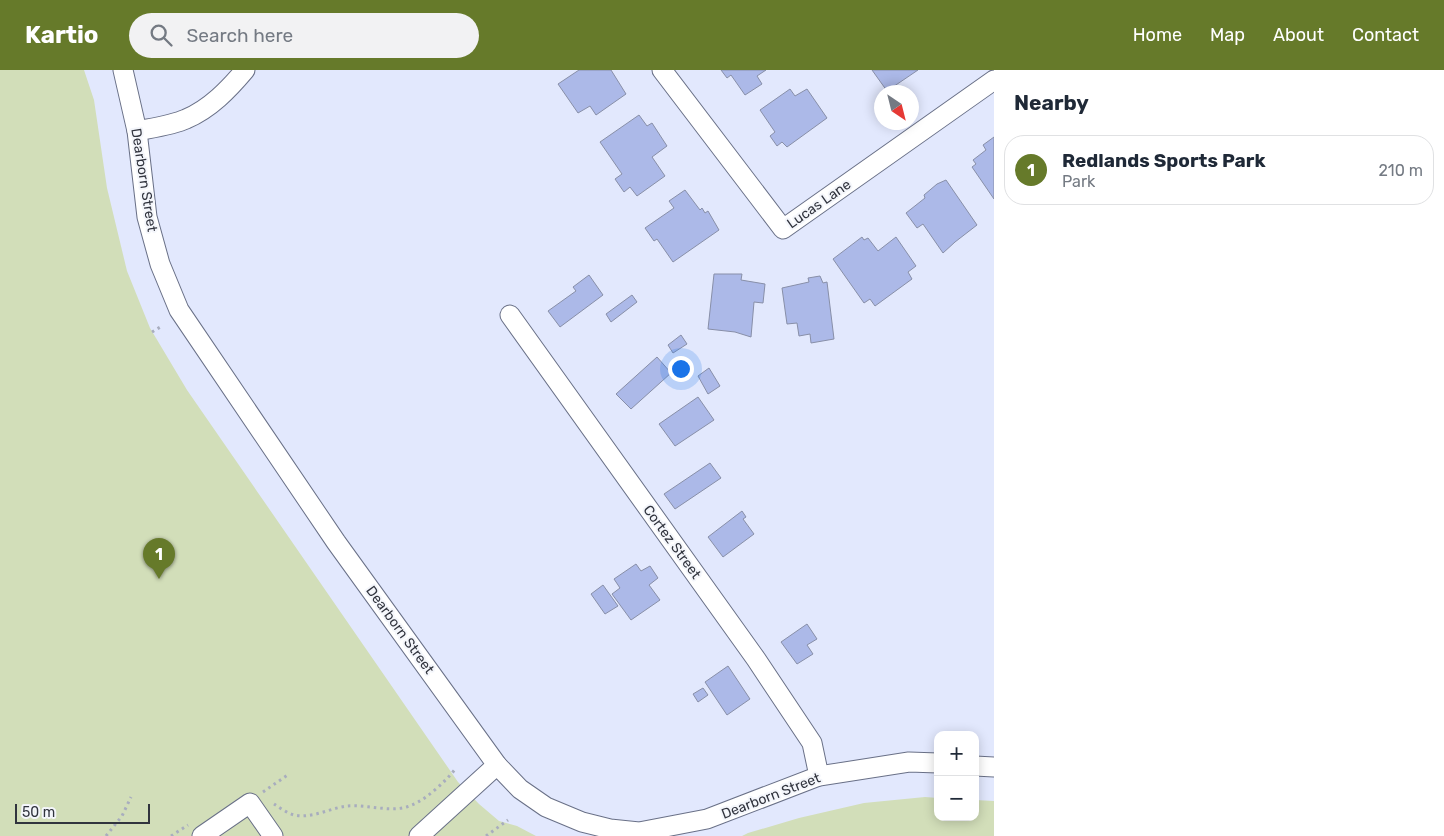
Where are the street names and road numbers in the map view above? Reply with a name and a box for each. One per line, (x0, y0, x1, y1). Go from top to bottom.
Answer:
street label: Dearborn Street (127, 127, 161, 234)
street label: Lucas Lane (784, 176, 854, 232)
street label: Cortez Street (640, 502, 705, 583)
street label: Dearborn Street (362, 583, 438, 678)
street label: Dearborn Street (719, 769, 823, 823)

